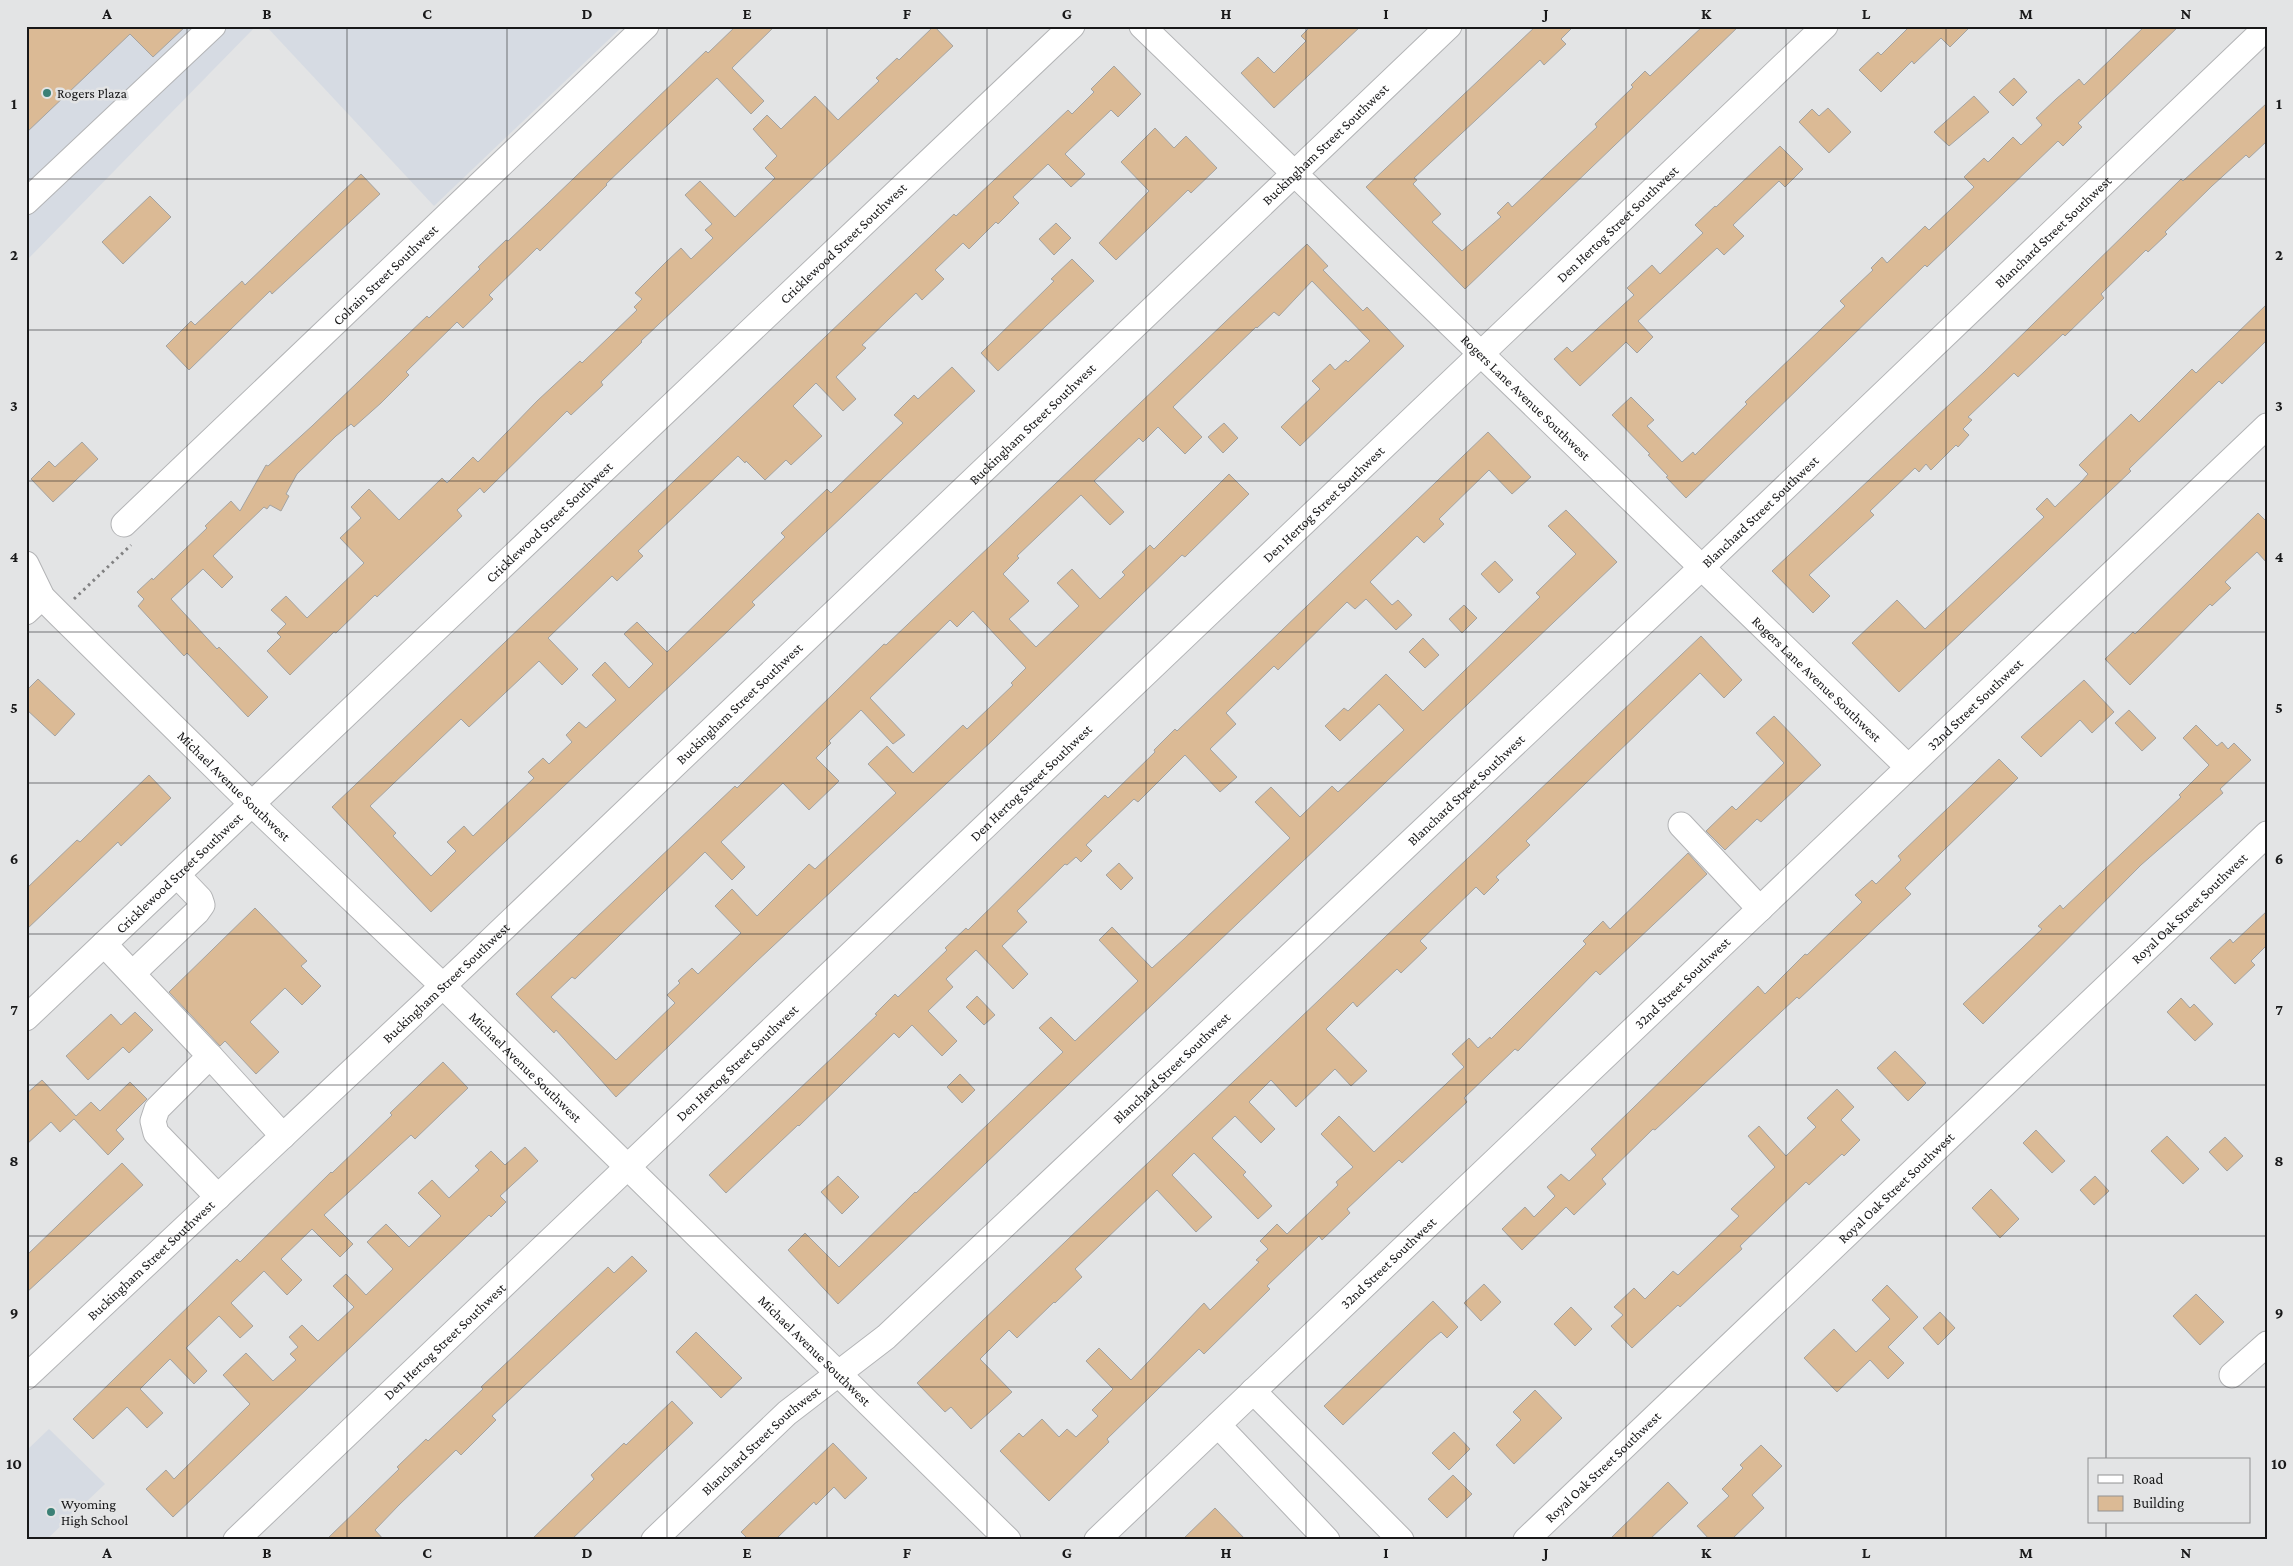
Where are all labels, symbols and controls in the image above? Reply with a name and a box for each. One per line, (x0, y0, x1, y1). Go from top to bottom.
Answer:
text: A (101, 5, 112, 22)
text: B (262, 5, 272, 22)
text: C (422, 5, 432, 22)
text: D (581, 5, 593, 22)
text: E (742, 5, 752, 22)
text: F (903, 5, 912, 22)
text: G (1062, 5, 1072, 22)
text: H (1221, 5, 1232, 22)
text: I (1383, 5, 1389, 22)
text: J (1541, 5, 1549, 22)
text: K (1701, 5, 1712, 22)
text: L (1862, 5, 1871, 22)
text: M (2019, 5, 2033, 22)
text: N (2181, 5, 2192, 22)
street label: Buckingham Street Southwest (1259, 80, 1392, 208)
place label: Rogers Plaza (57, 85, 128, 101)
marker: Rogers Plaza (41, 87, 53, 99)
text: 1 (11, 95, 17, 112)
text: 1 (2276, 95, 2282, 112)
street label: Den Hertog Street Southwest (1553, 162, 1682, 285)
street label: Blanchard Street Southwest (1991, 172, 2115, 291)
street label: Cricklewood Street Southwest (776, 179, 910, 307)
street label: Colrain Street Southwest (329, 221, 441, 329)
text: 2 (10, 246, 18, 263)
text: 2 (2275, 246, 2283, 263)
street label: Rogers Lane Avenue Southwest (1458, 331, 1594, 464)
street label: Buckingham Street Southwest (966, 360, 1099, 488)
text: 3 (10, 397, 18, 414)
text: 3 (2275, 397, 2283, 414)
street label: Den Hertog Street Southwest (1259, 442, 1388, 566)
street label: Blanchard Street Southwest (1699, 452, 1822, 571)
street label: Cricklewood Street Southwest (483, 458, 616, 586)
text: 4 (10, 548, 19, 565)
text: 4 (2275, 548, 2284, 565)
street label: Rogers Lane Avenue Southwest (1749, 613, 1885, 745)
street label: Buckingham Street Southwest (673, 639, 806, 767)
street label: 32nd Street Southwest (1924, 655, 2026, 753)
text: 5 (10, 699, 18, 716)
text: 5 (2275, 699, 2283, 716)
street label: Den Hertog Street Southwest (967, 721, 1095, 844)
street label: Michael Avenue Southwest (174, 727, 294, 844)
street label: Blanchard Street Southwest (1404, 731, 1528, 849)
street label: Cricklewood Street Southwest (113, 809, 246, 937)
street label: Royal Oak Street Southwest (2128, 849, 2251, 967)
text: 6 (10, 850, 18, 867)
text: 6 (2275, 850, 2283, 867)
street label: Buckingham Street Southwest (379, 919, 513, 1046)
street label: 32nd Street Southwest (1631, 933, 1734, 1032)
text: 7 (10, 1001, 18, 1018)
street label: Den Hertog Street Southwest (673, 1001, 801, 1124)
text: 7 (2275, 1001, 2283, 1018)
street label: Michael Avenue Southwest (466, 1008, 585, 1126)
street label: Blanchard Street Southwest (1110, 1009, 1233, 1127)
street label: Royal Oak Street Southwest (1835, 1128, 1957, 1246)
text: 8 (9, 1152, 19, 1169)
text: 8 (2274, 1152, 2284, 1169)
street label: Buckingham Street Southwest (84, 1196, 218, 1323)
street label: 32nd Street Southwest (1337, 1213, 1439, 1312)
street label: Den Hertog Street Southwest (380, 1279, 509, 1403)
street label: Michael Avenue Southwest (755, 1292, 875, 1409)
text: 9 (10, 1304, 18, 1321)
text: 9 (2275, 1304, 2283, 1321)
street label: Blanchard Street Southwest (698, 1382, 824, 1498)
street label: Royal Oak Street Southwest (1542, 1408, 1664, 1526)
text: 10 (6, 1455, 22, 1472)
text: 10 (2271, 1455, 2287, 1472)
legend (2088, 1458, 2250, 1524)
text: Road (2133, 1471, 2164, 1487)
text: Building (2133, 1495, 2184, 1512)
place label: Wyoming High School (61, 1496, 128, 1528)
marker: Wyoming High School (45, 1506, 57, 1518)
text: A (101, 1544, 112, 1561)
text: B (262, 1544, 272, 1561)
text: C (422, 1544, 432, 1561)
text: D (581, 1544, 593, 1561)
text: E (742, 1544, 752, 1561)
text: F (903, 1544, 912, 1561)
text: G (1062, 1544, 1072, 1561)
text: H (1221, 1544, 1232, 1561)
text: I (1383, 1544, 1389, 1561)
text: J (1541, 1544, 1549, 1561)
text: K (1701, 1544, 1712, 1561)
text: L (1862, 1544, 1871, 1561)
text: M (2019, 1544, 2033, 1561)
text: N (2181, 1544, 2192, 1561)

